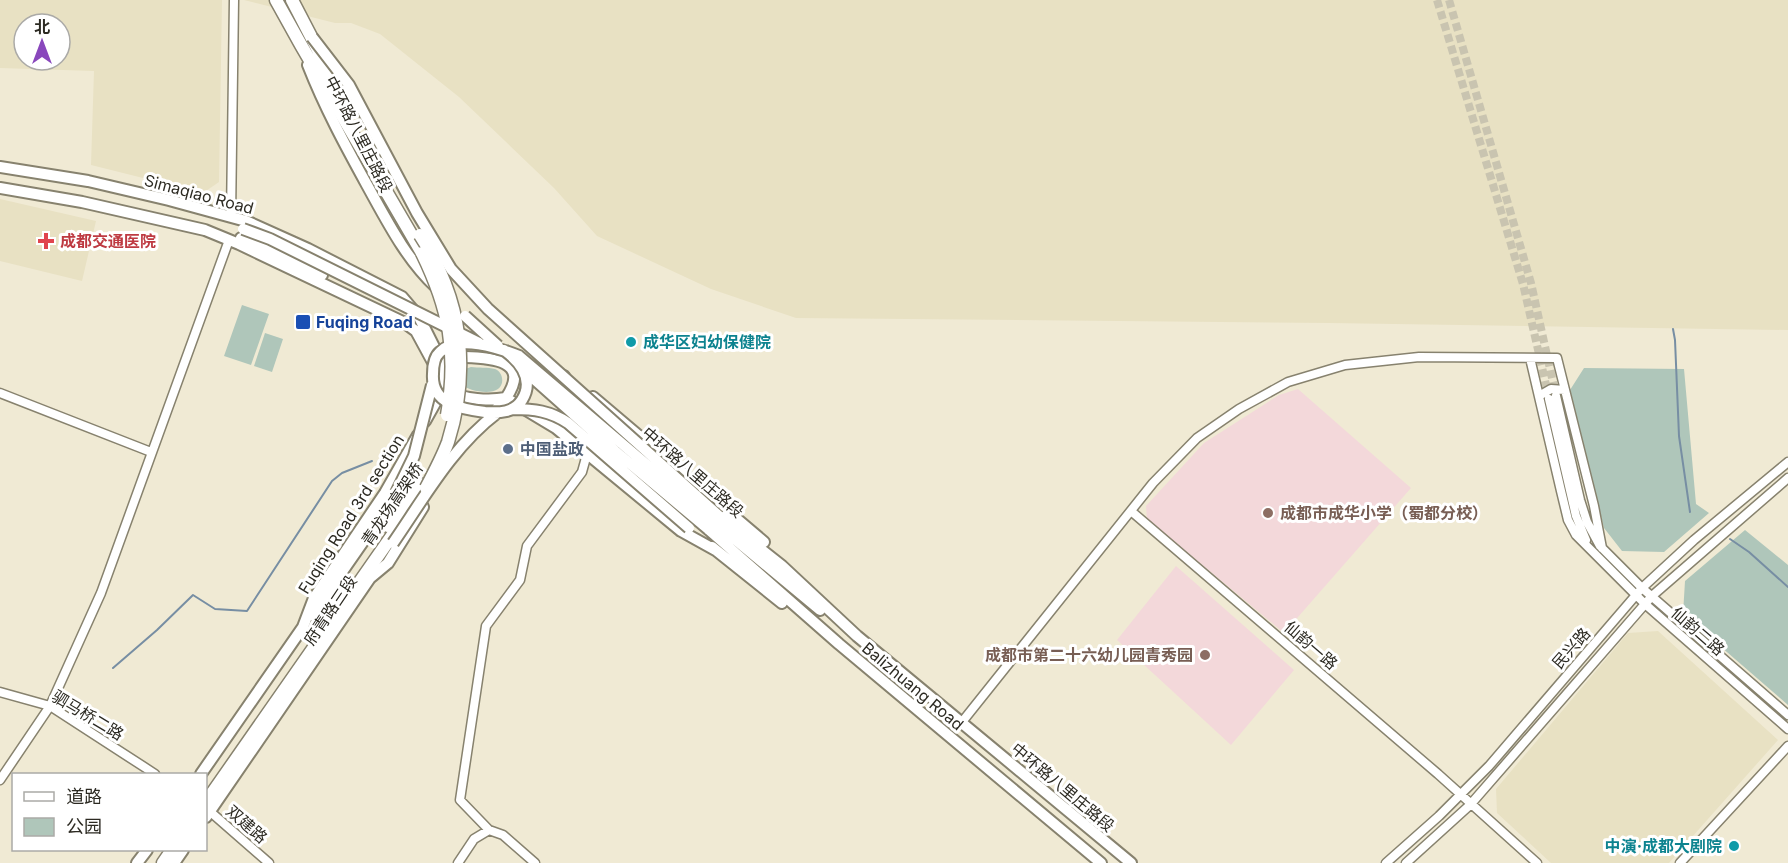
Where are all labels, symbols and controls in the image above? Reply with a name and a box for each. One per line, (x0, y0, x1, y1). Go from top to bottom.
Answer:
north arrow (12, 12, 72, 72)
text: 北 (34, 17, 50, 37)
street label: 中环路八里庄路段 (321, 72, 397, 196)
street label: Simaqiao Road (142, 170, 256, 218)
place label: 成都交通医院 (60, 231, 156, 251)
marker: 成都交通医院 (37, 232, 55, 250)
place label: Fuqing Road (316, 312, 413, 332)
marker: Fuqing Road (294, 313, 312, 331)
place label: 成华区妇幼保健院 (643, 332, 771, 352)
marker: 成华区妇幼保健院 (624, 335, 638, 349)
street label: 中环路八里庄路段 (638, 422, 748, 522)
street label: Fuqing Road 3rd section (294, 431, 408, 597)
place label: 中国盐政 (520, 439, 584, 459)
marker: 中国盐政 (501, 442, 515, 456)
street label: 青龙场高架桥 (357, 459, 427, 549)
place label: 成都市成华小学（蜀都分校） (1280, 503, 1488, 523)
marker: 成都市成华小学（蜀都分校） (1261, 506, 1275, 520)
street label: 府青路三段 (299, 571, 361, 649)
street label: 仙韵二路 (1667, 602, 1729, 660)
street label: 仙韵一路 (1280, 616, 1342, 674)
street label: 民兴路 (1548, 623, 1594, 673)
street label: Balizhuang Road (858, 638, 968, 734)
place label: 成都市第二十六幼儿园青秀园 (985, 645, 1193, 665)
marker: 成都市第二十六幼儿园青秀园 (1198, 648, 1212, 662)
street label: 驷马桥二路 (49, 686, 127, 744)
street label: 中环路八里庄路段 (1008, 738, 1118, 836)
legend (12, 773, 207, 851)
text: 道路 (66, 786, 102, 807)
street label: 双建路 (222, 801, 272, 847)
text: 公园 (66, 816, 102, 837)
place label: 中演·成都大剧院 (1605, 836, 1722, 856)
marker: 中演·成都大剧院 (1727, 839, 1741, 853)

